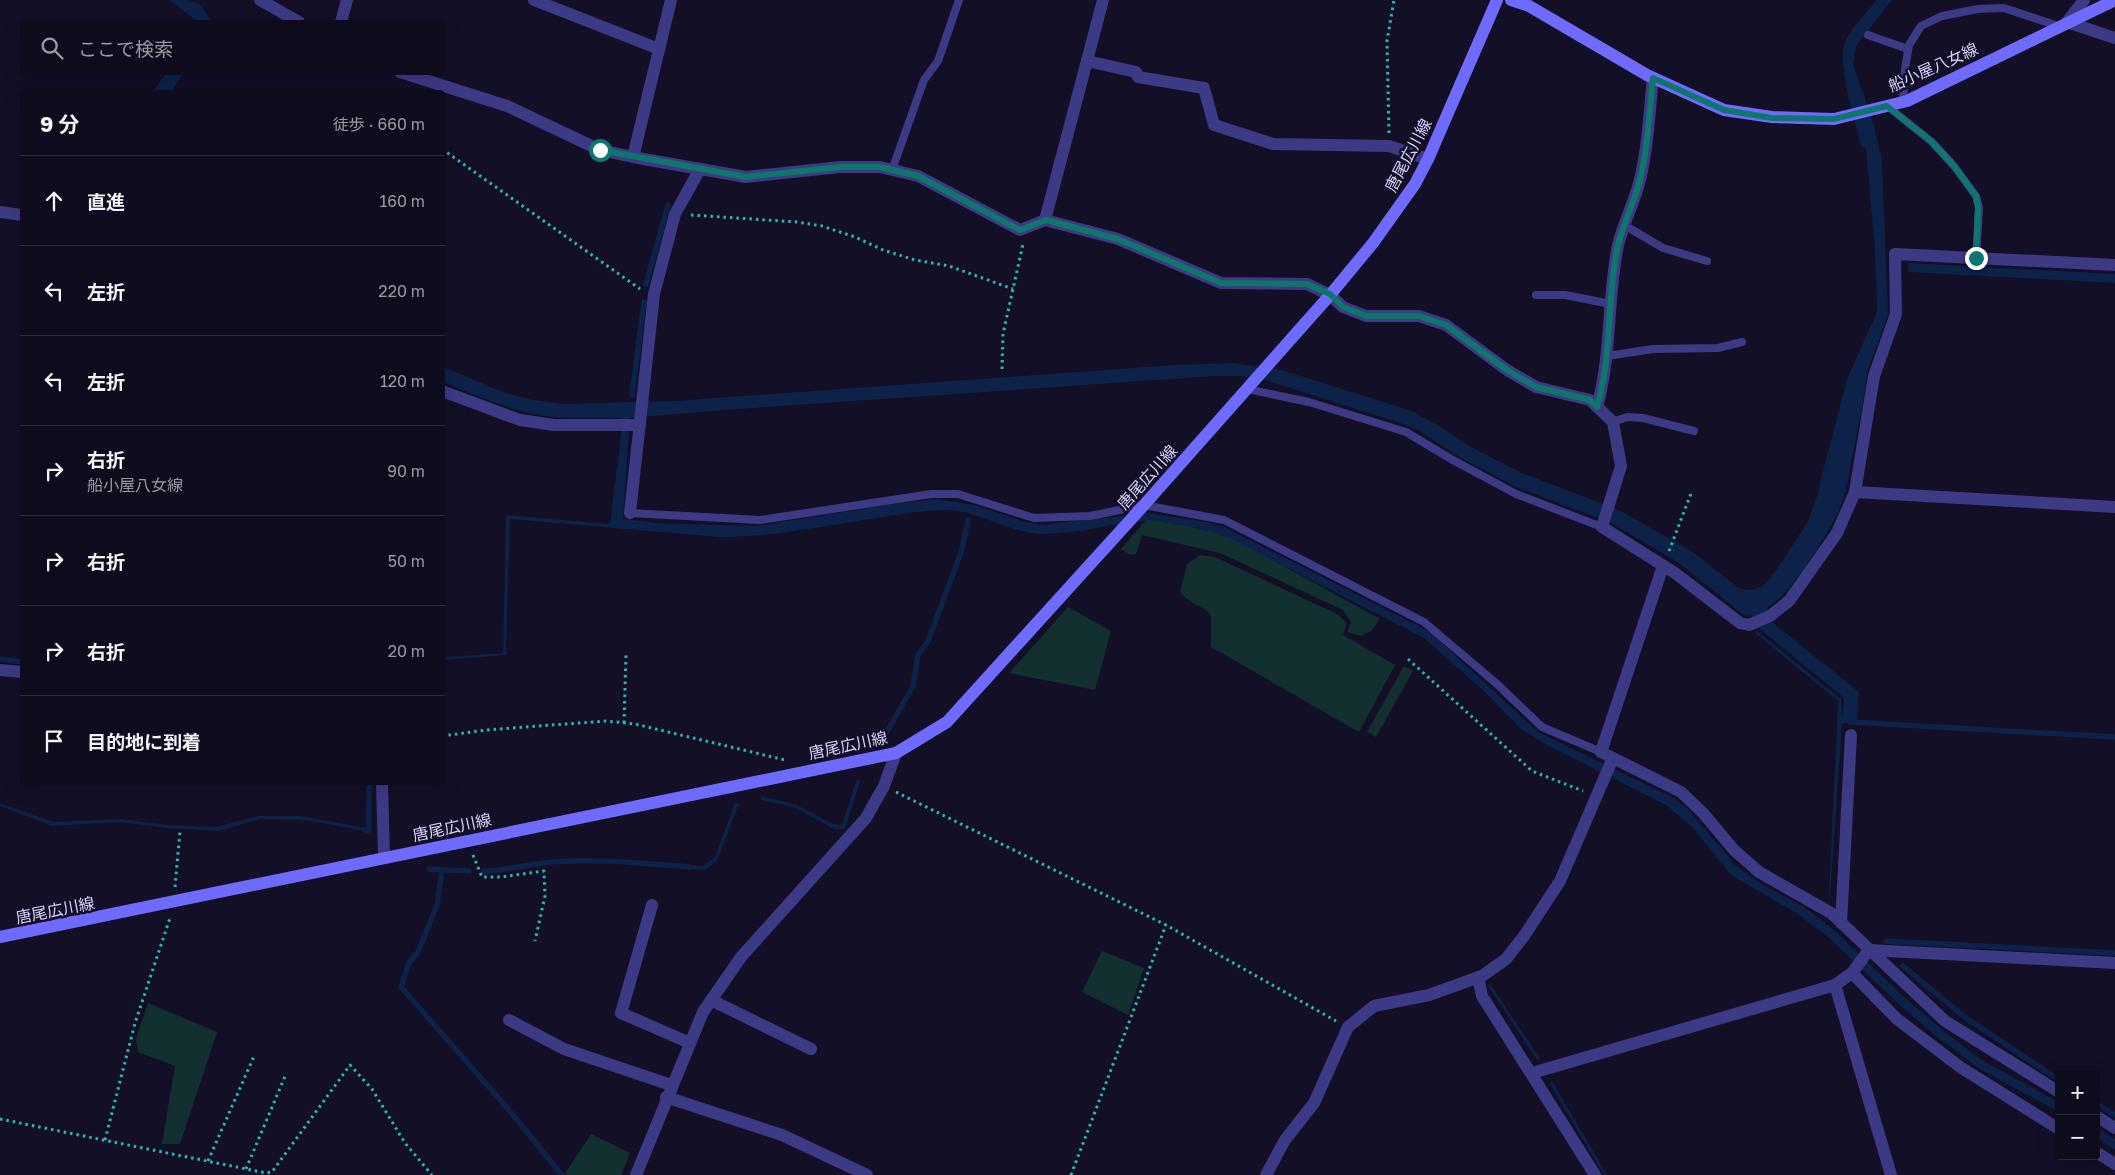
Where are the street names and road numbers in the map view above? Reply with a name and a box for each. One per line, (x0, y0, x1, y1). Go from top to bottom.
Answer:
street label: 船小屋八女線 (1885, 38, 1981, 96)
street label: 唐尾広川線 (1380, 115, 1436, 195)
street label: 唐尾広川線 (1113, 441, 1181, 513)
street label: 唐尾広川線 (807, 727, 889, 763)
street label: 唐尾広川線 (411, 809, 493, 845)
street label: 唐尾広川線 (14, 893, 96, 927)

